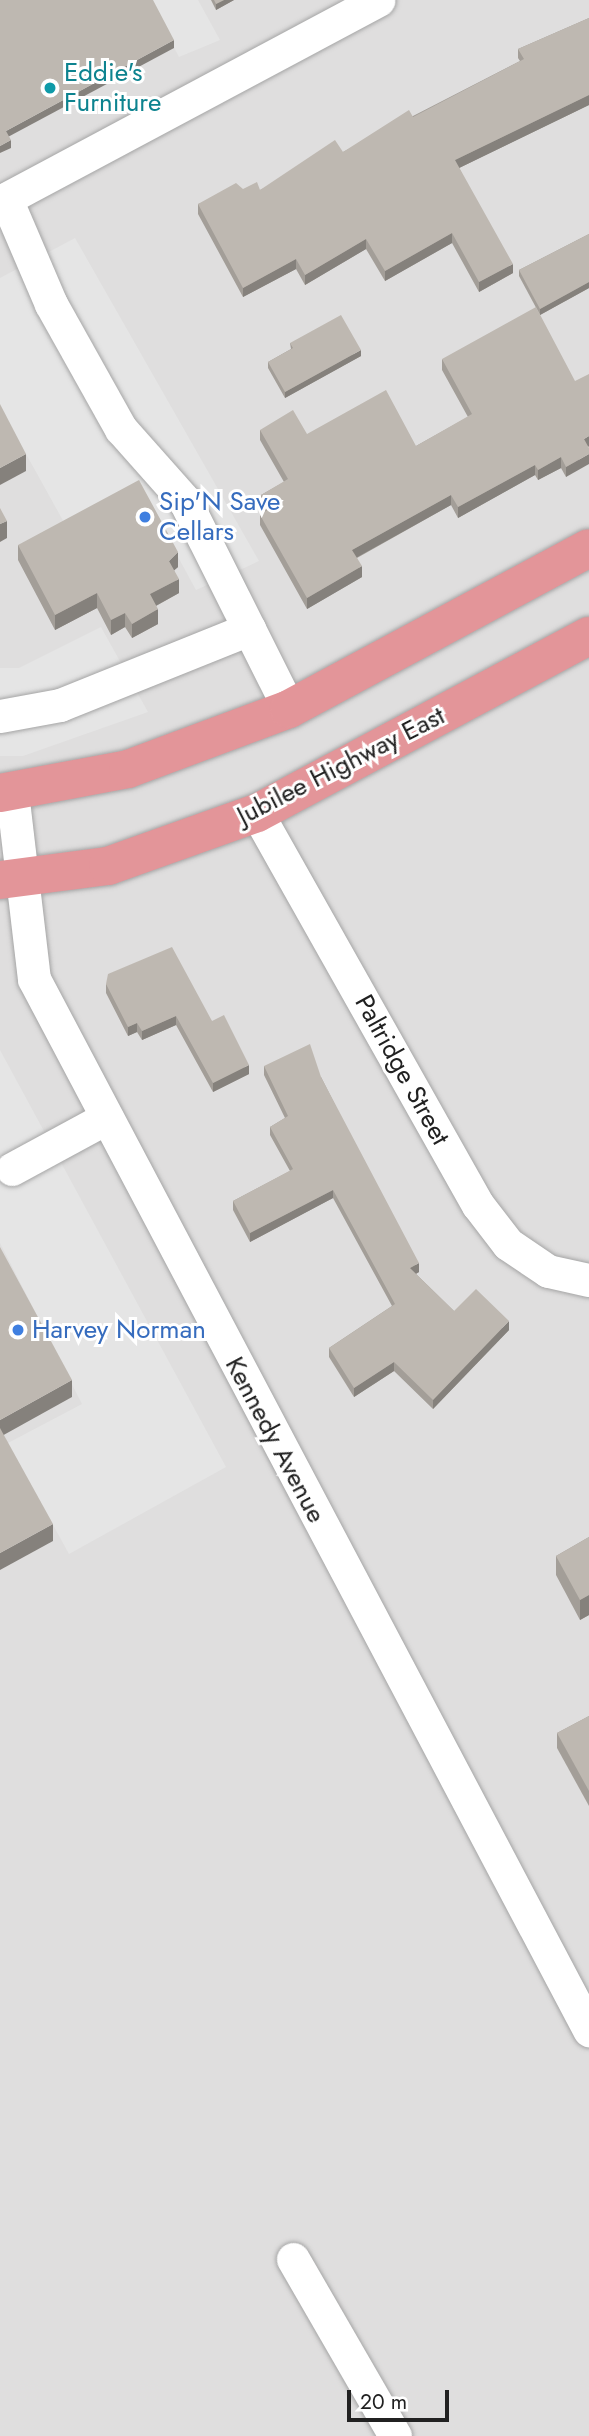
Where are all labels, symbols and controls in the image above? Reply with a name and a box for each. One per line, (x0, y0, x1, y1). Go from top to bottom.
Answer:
place label: Eddie's Furniture (64, 57, 161, 119)
marker: Eddie's Furniture (42, 80, 58, 96)
place label: Sip'N Save Cellars (159, 486, 280, 548)
marker: Sip'N Save Cellars (137, 509, 153, 525)
street label: Jubilee Highway East (232, 700, 450, 832)
street label: Paltridge Street (348, 990, 456, 1150)
place label: Harvey Norman (32, 1314, 206, 1346)
marker: Harvey Norman (10, 1322, 26, 1338)
street label: Kennedy Avenue (218, 1352, 332, 1528)
scale bar (351, 2376, 452, 2420)
text: 20 m (360, 2387, 407, 2417)

